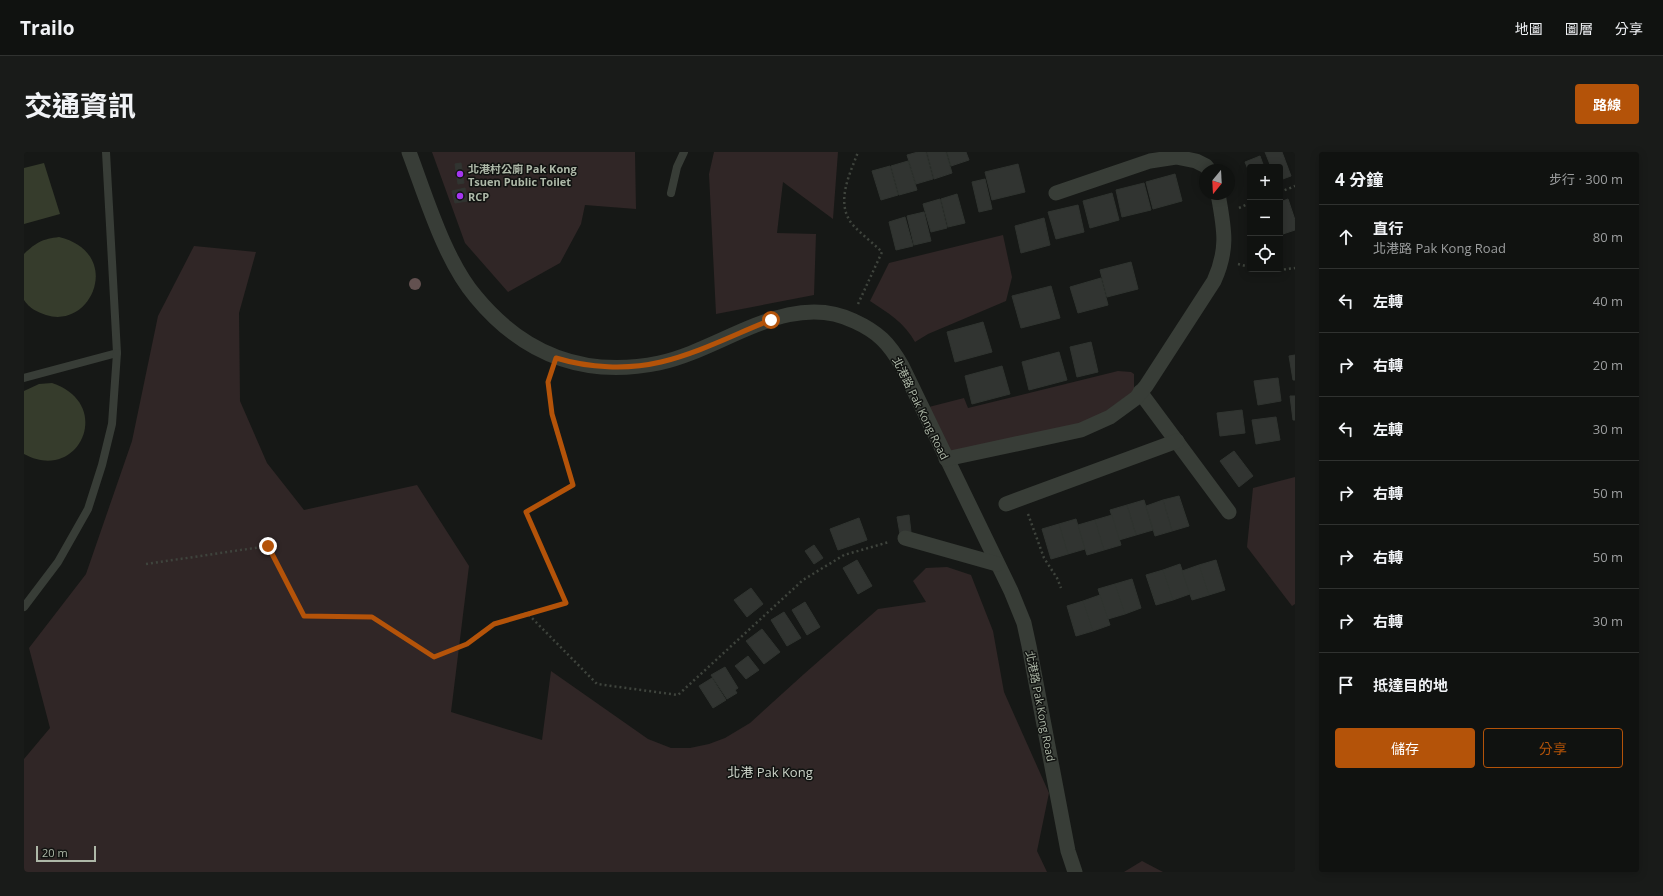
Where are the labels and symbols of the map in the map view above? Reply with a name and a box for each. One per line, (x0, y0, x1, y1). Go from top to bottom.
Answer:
place label: 北港村公廁 Pak Kong Tsuen Public Toilet (468, 161, 577, 189)
north arrow (1199, 164, 1235, 200)
marker: 北港村公廁 Pak Kong Tsuen Public Toilet (455, 169, 465, 179)
place label: RCP (468, 189, 489, 204)
marker: RCP (455, 191, 465, 201)
route start (762, 311, 780, 329)
street label: 北港路 Pak Kong Road (890, 354, 952, 462)
route end (259, 537, 277, 555)
street label: 北港路 Pak Kong Road (1023, 649, 1059, 763)
district label: 北港 Pak Kong (727, 763, 813, 781)
scale bar (36, 844, 96, 863)

